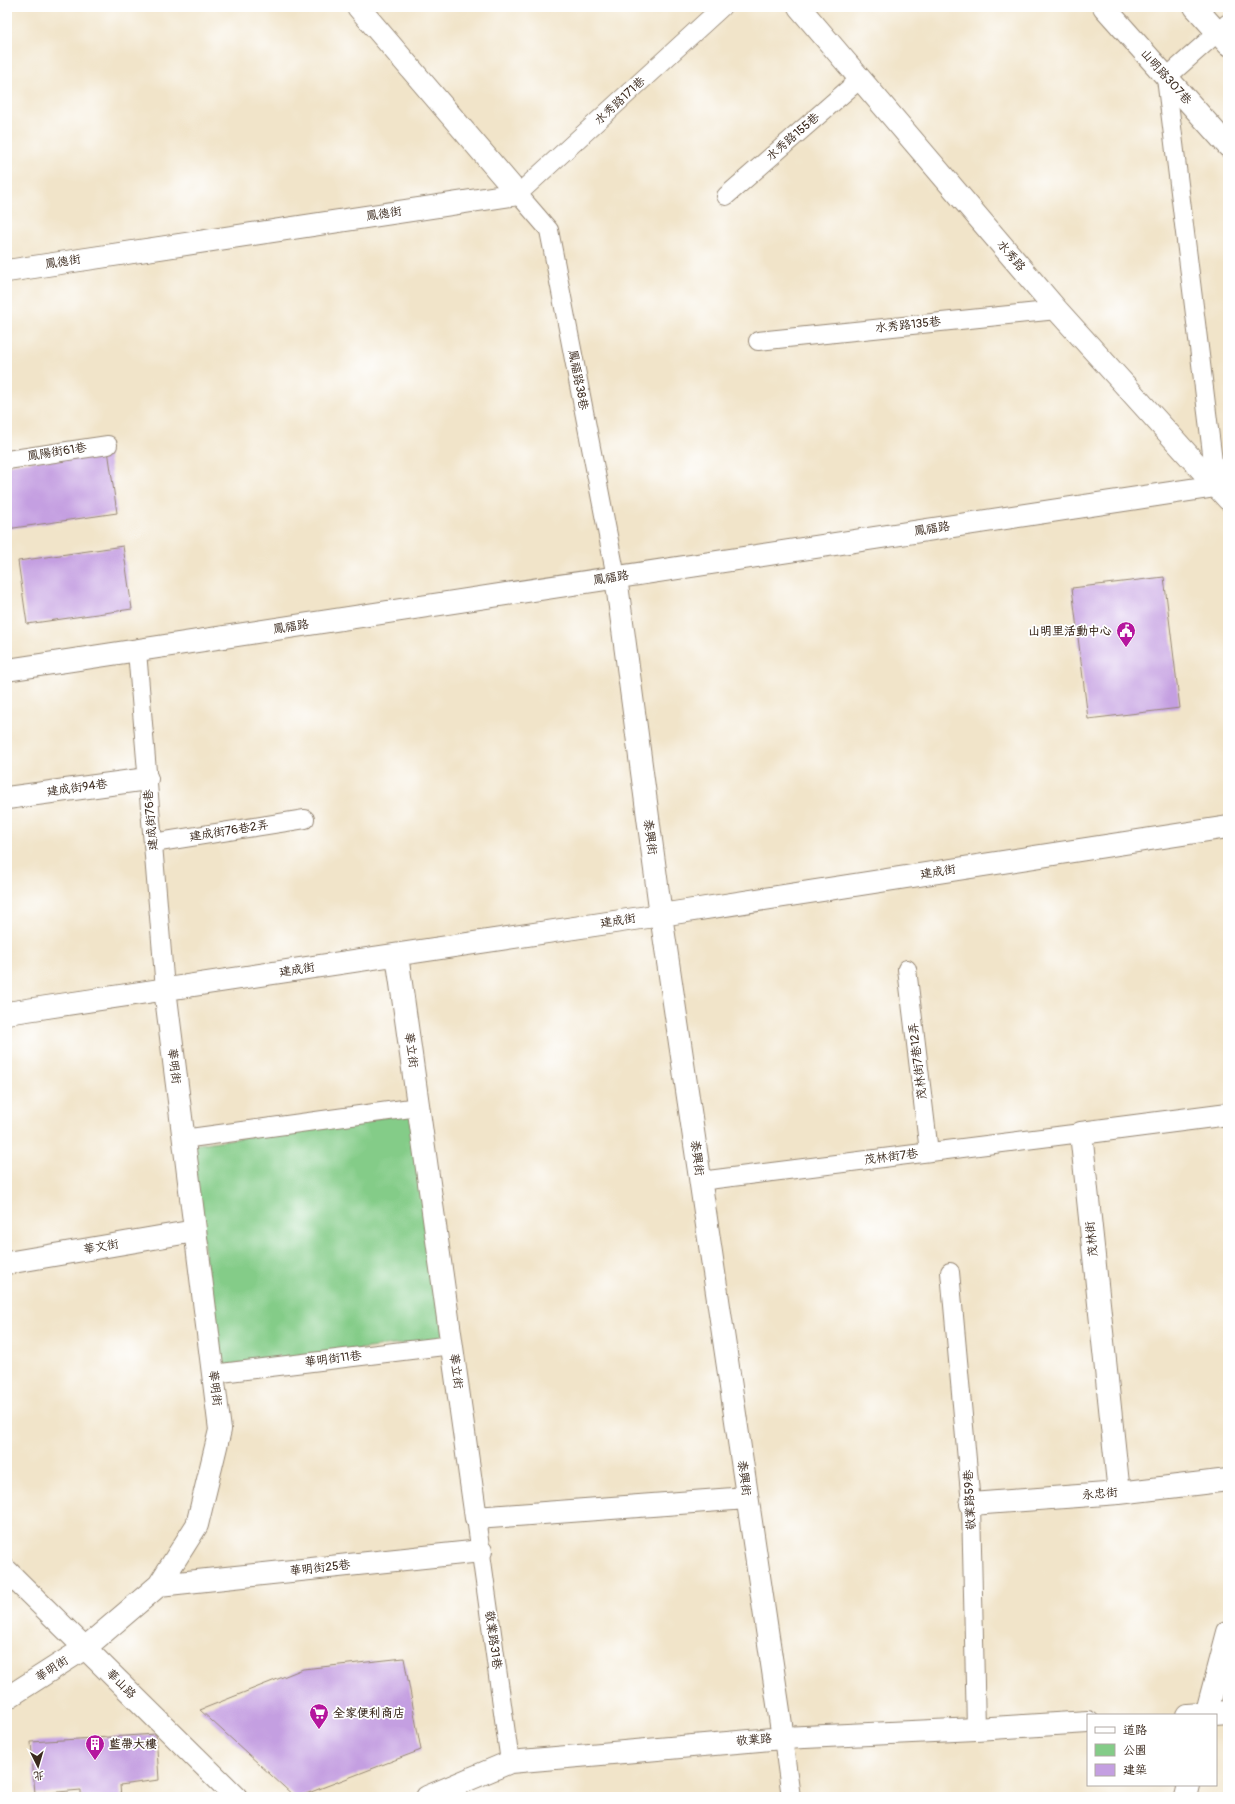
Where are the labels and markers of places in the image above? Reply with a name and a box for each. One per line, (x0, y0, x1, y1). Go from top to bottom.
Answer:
public building icon: 山明里活動中心 (1115, 620, 1137, 648)
place label: 山明里活動中心 (1028, 624, 1112, 639)
supermarket icon: 全家便利商店 (308, 1702, 330, 1730)
place label: 全家便利商店 (333, 1706, 405, 1721)
building icon: 藍帶大樓 (84, 1733, 106, 1761)
place label: 藍帶大樓 (109, 1737, 157, 1752)

